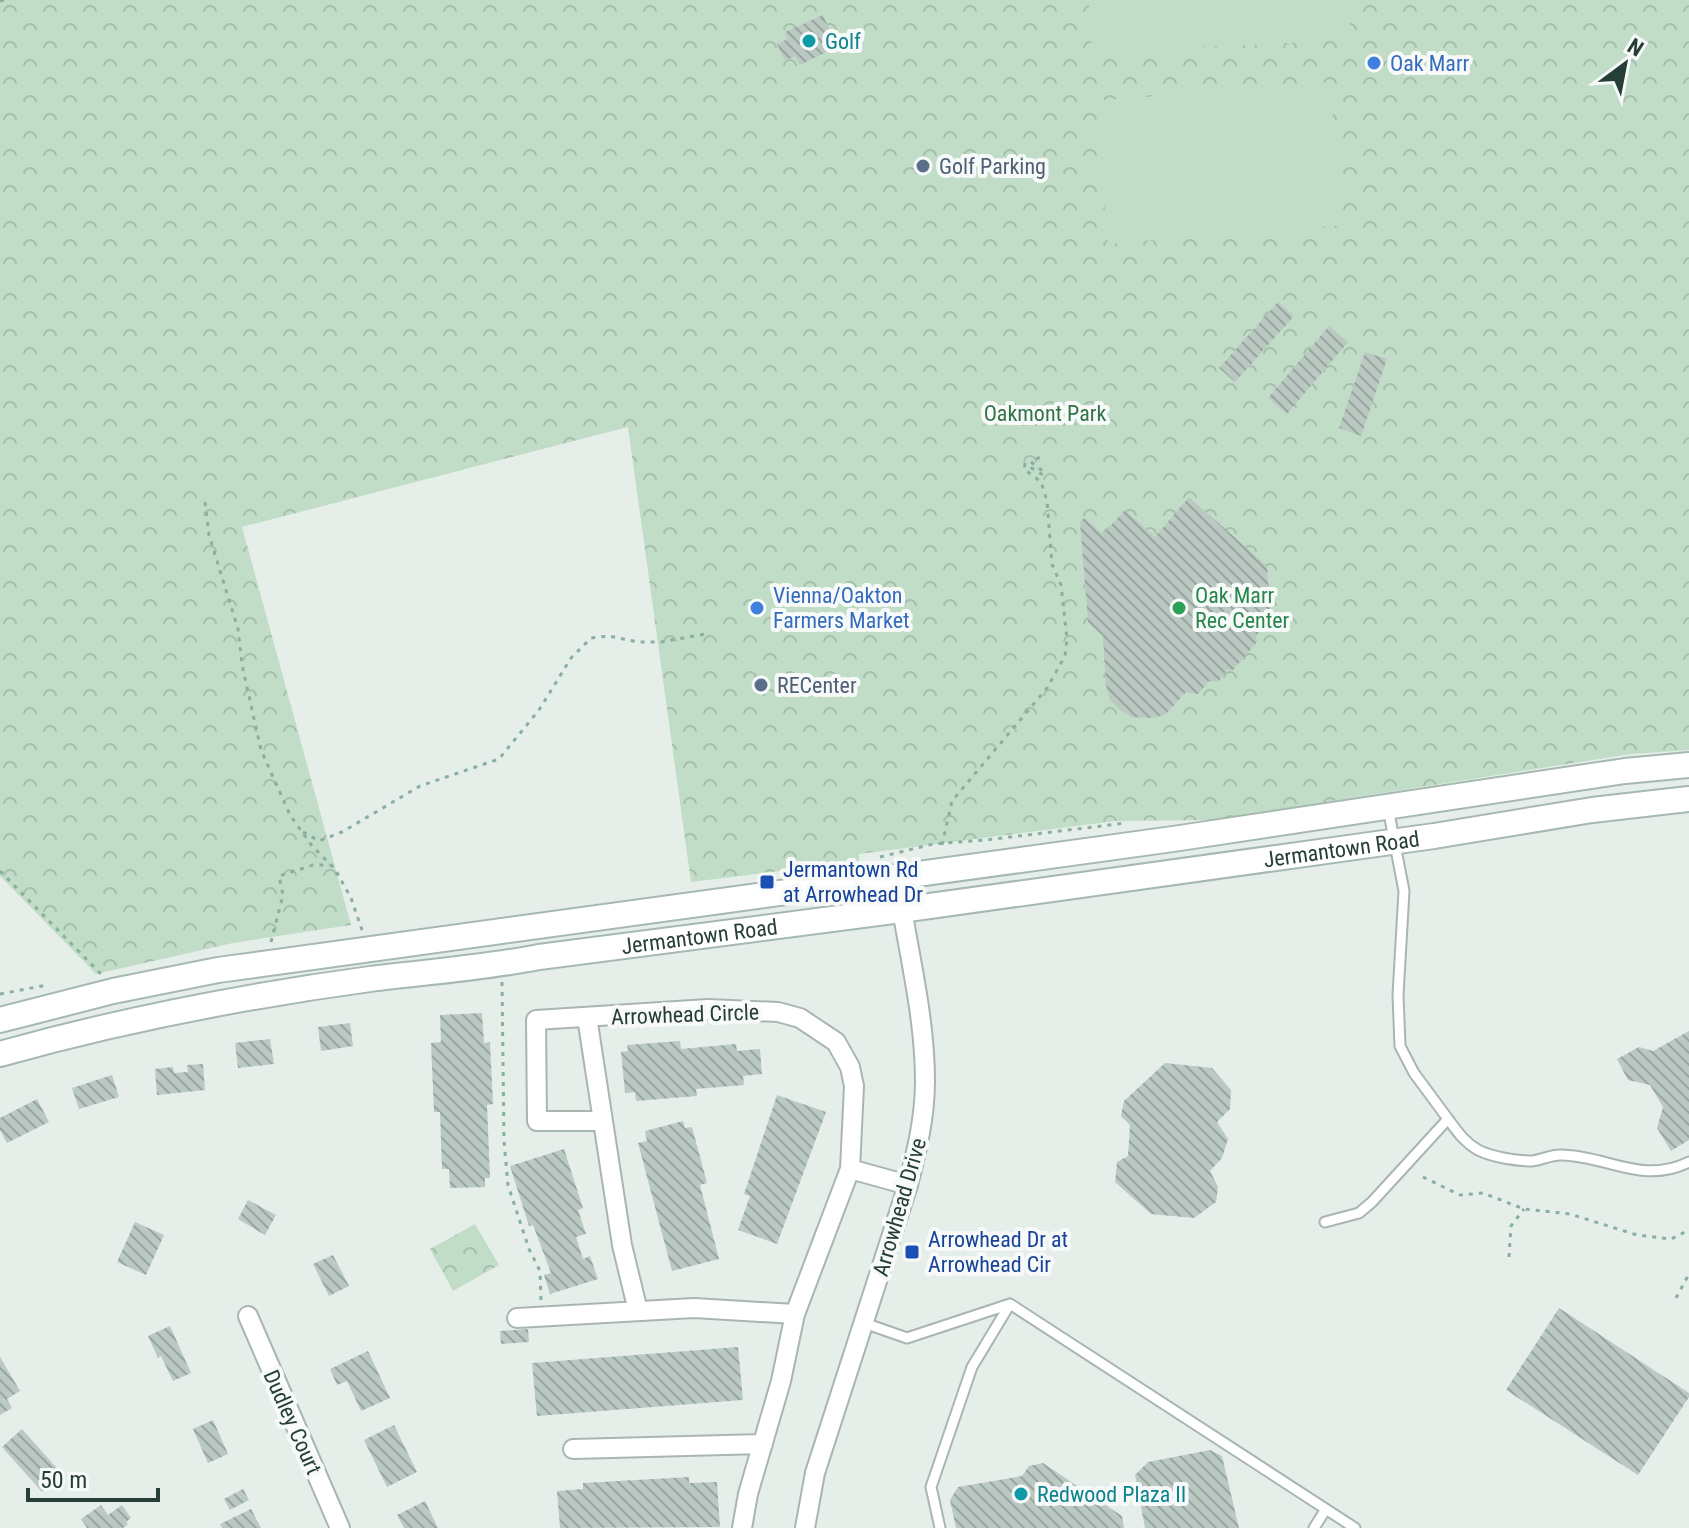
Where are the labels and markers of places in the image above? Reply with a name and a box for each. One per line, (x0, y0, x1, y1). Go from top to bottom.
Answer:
place label: Golf (825, 29, 861, 54)
marker: Golf (800, 32, 818, 50)
place label: Oak Marr (1390, 51, 1470, 76)
marker: Oak Marr (1365, 54, 1383, 72)
place label: Golf Parking (939, 154, 1046, 179)
marker: Golf Parking (914, 157, 932, 175)
place label: Vienna/Oakton Farmers Market (773, 583, 910, 633)
place label: Oak Marr Rec Center (1195, 583, 1289, 633)
marker: Vienna/Oakton Farmers Market (748, 599, 766, 617)
marker: Oak Marr Rec Center (1170, 599, 1188, 617)
place label: RECenter (777, 673, 857, 698)
marker: RECenter (752, 676, 770, 694)
place label: Jermantown Rd at Arrowhead Dr (783, 857, 923, 907)
marker: Jermantown Rd at Arrowhead Dr (758, 873, 776, 891)
place label: Arrowhead Dr at Arrowhead Cir (928, 1227, 1068, 1277)
marker: Arrowhead Dr at Arrowhead Cir (903, 1243, 921, 1261)
place label: Redwood Plaza II (1037, 1482, 1186, 1507)
marker: Redwood Plaza II (1012, 1485, 1030, 1503)

